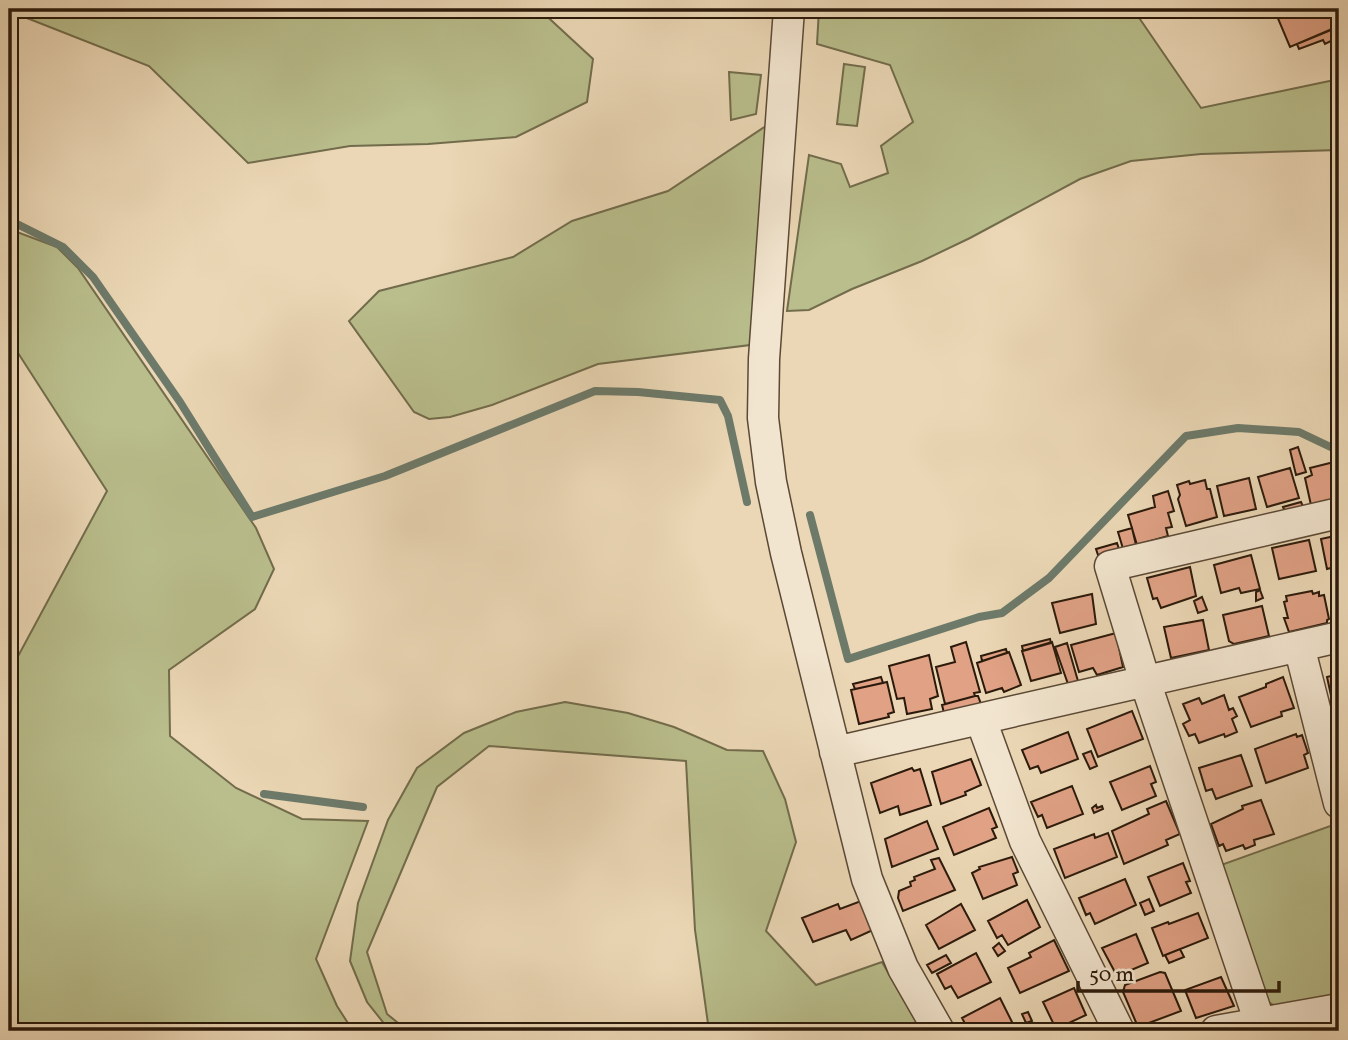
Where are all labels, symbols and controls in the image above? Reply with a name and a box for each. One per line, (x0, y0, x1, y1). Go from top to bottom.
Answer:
scale bar (1078, 949, 1280, 993)
text: 50 m (1089, 961, 1134, 990)

